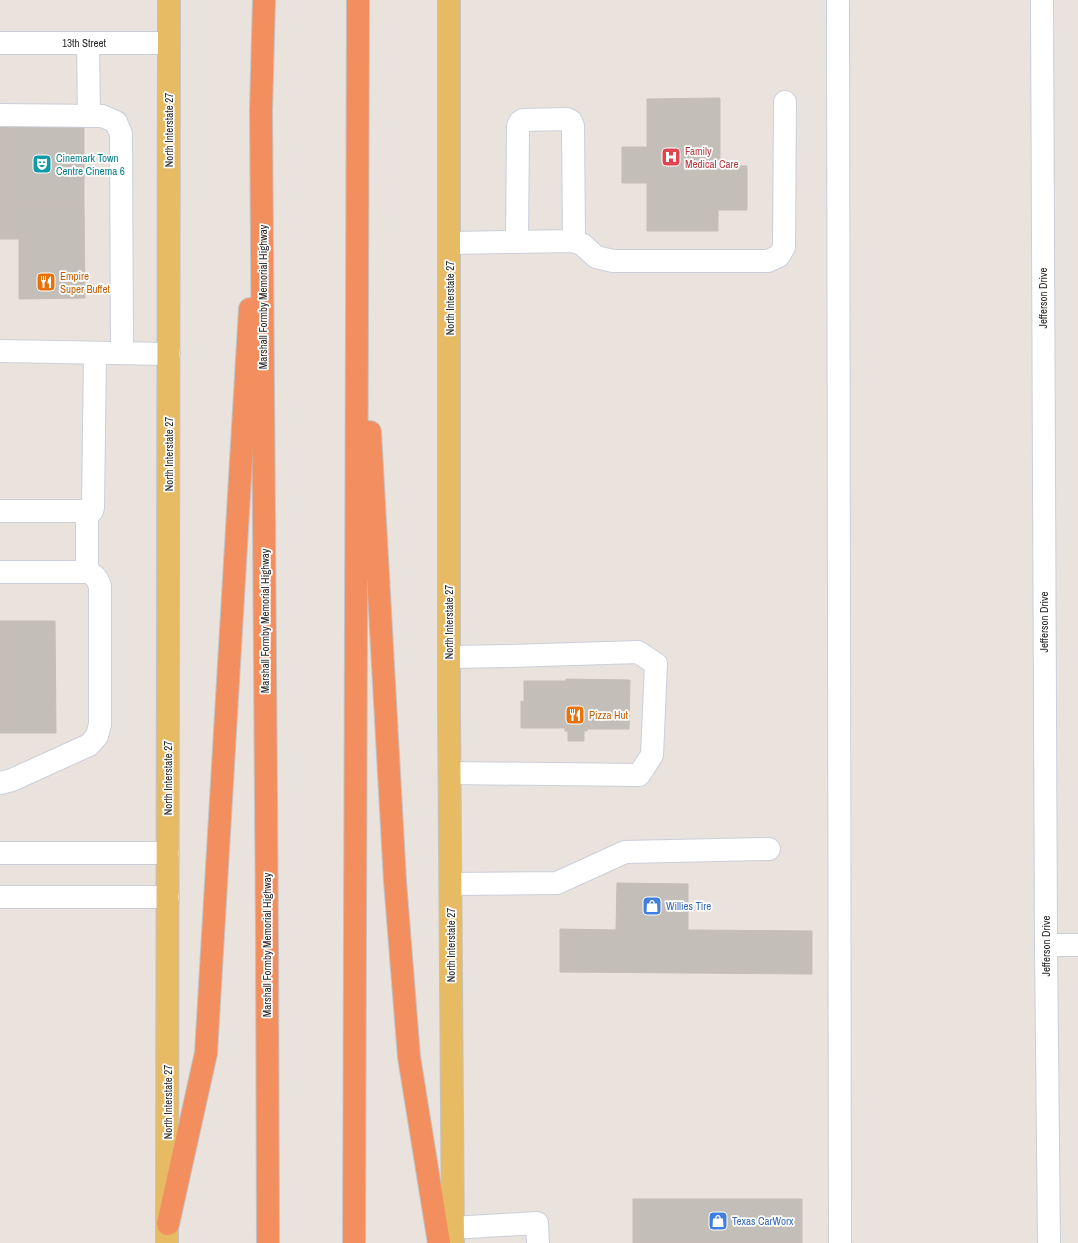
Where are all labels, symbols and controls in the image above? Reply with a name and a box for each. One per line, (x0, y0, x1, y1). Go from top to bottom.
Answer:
street label: 13th Street (62, 36, 107, 50)
street label: North Interstate 27 (162, 93, 176, 167)
place label: Family Medical Care (685, 144, 739, 171)
hospital icon: Family Medical Care (660, 146, 682, 168)
place label: Cinemark Town Centre Cinema 6 (56, 151, 125, 178)
theatre icon: Cinemark Town Centre Cinema 6 (31, 153, 53, 175)
street label: Marshall Formby Memorial Highway (256, 224, 270, 369)
street label: North Interstate 27 (443, 261, 457, 335)
street label: Jefferson Drive (1036, 267, 1050, 329)
place label: Empire Super Buffet (60, 269, 110, 296)
restaurant icon: Empire Super Buffet (35, 271, 57, 293)
street label: North Interstate 27 (162, 417, 176, 491)
street label: Marshall Formby Memorial Highway (258, 548, 272, 693)
street label: North Interstate 27 (442, 585, 456, 659)
street label: Jefferson Drive (1037, 591, 1051, 653)
restaurant icon: Pizza Hut (564, 704, 586, 726)
place label: Pizza Hut (589, 708, 629, 722)
street label: North Interstate 27 (161, 741, 175, 815)
street label: Marshall Formby Memorial Highway (260, 872, 274, 1017)
shop icon: Willies Tire (641, 895, 663, 917)
place label: Willies Tire (666, 899, 711, 913)
street label: North Interstate 27 (444, 908, 458, 982)
street label: Jefferson Drive (1039, 915, 1053, 977)
street label: North Interstate 27 (161, 1065, 175, 1139)
shop icon: Texas CarWorx (707, 1210, 729, 1232)
place label: Texas CarWorx (732, 1214, 794, 1228)

